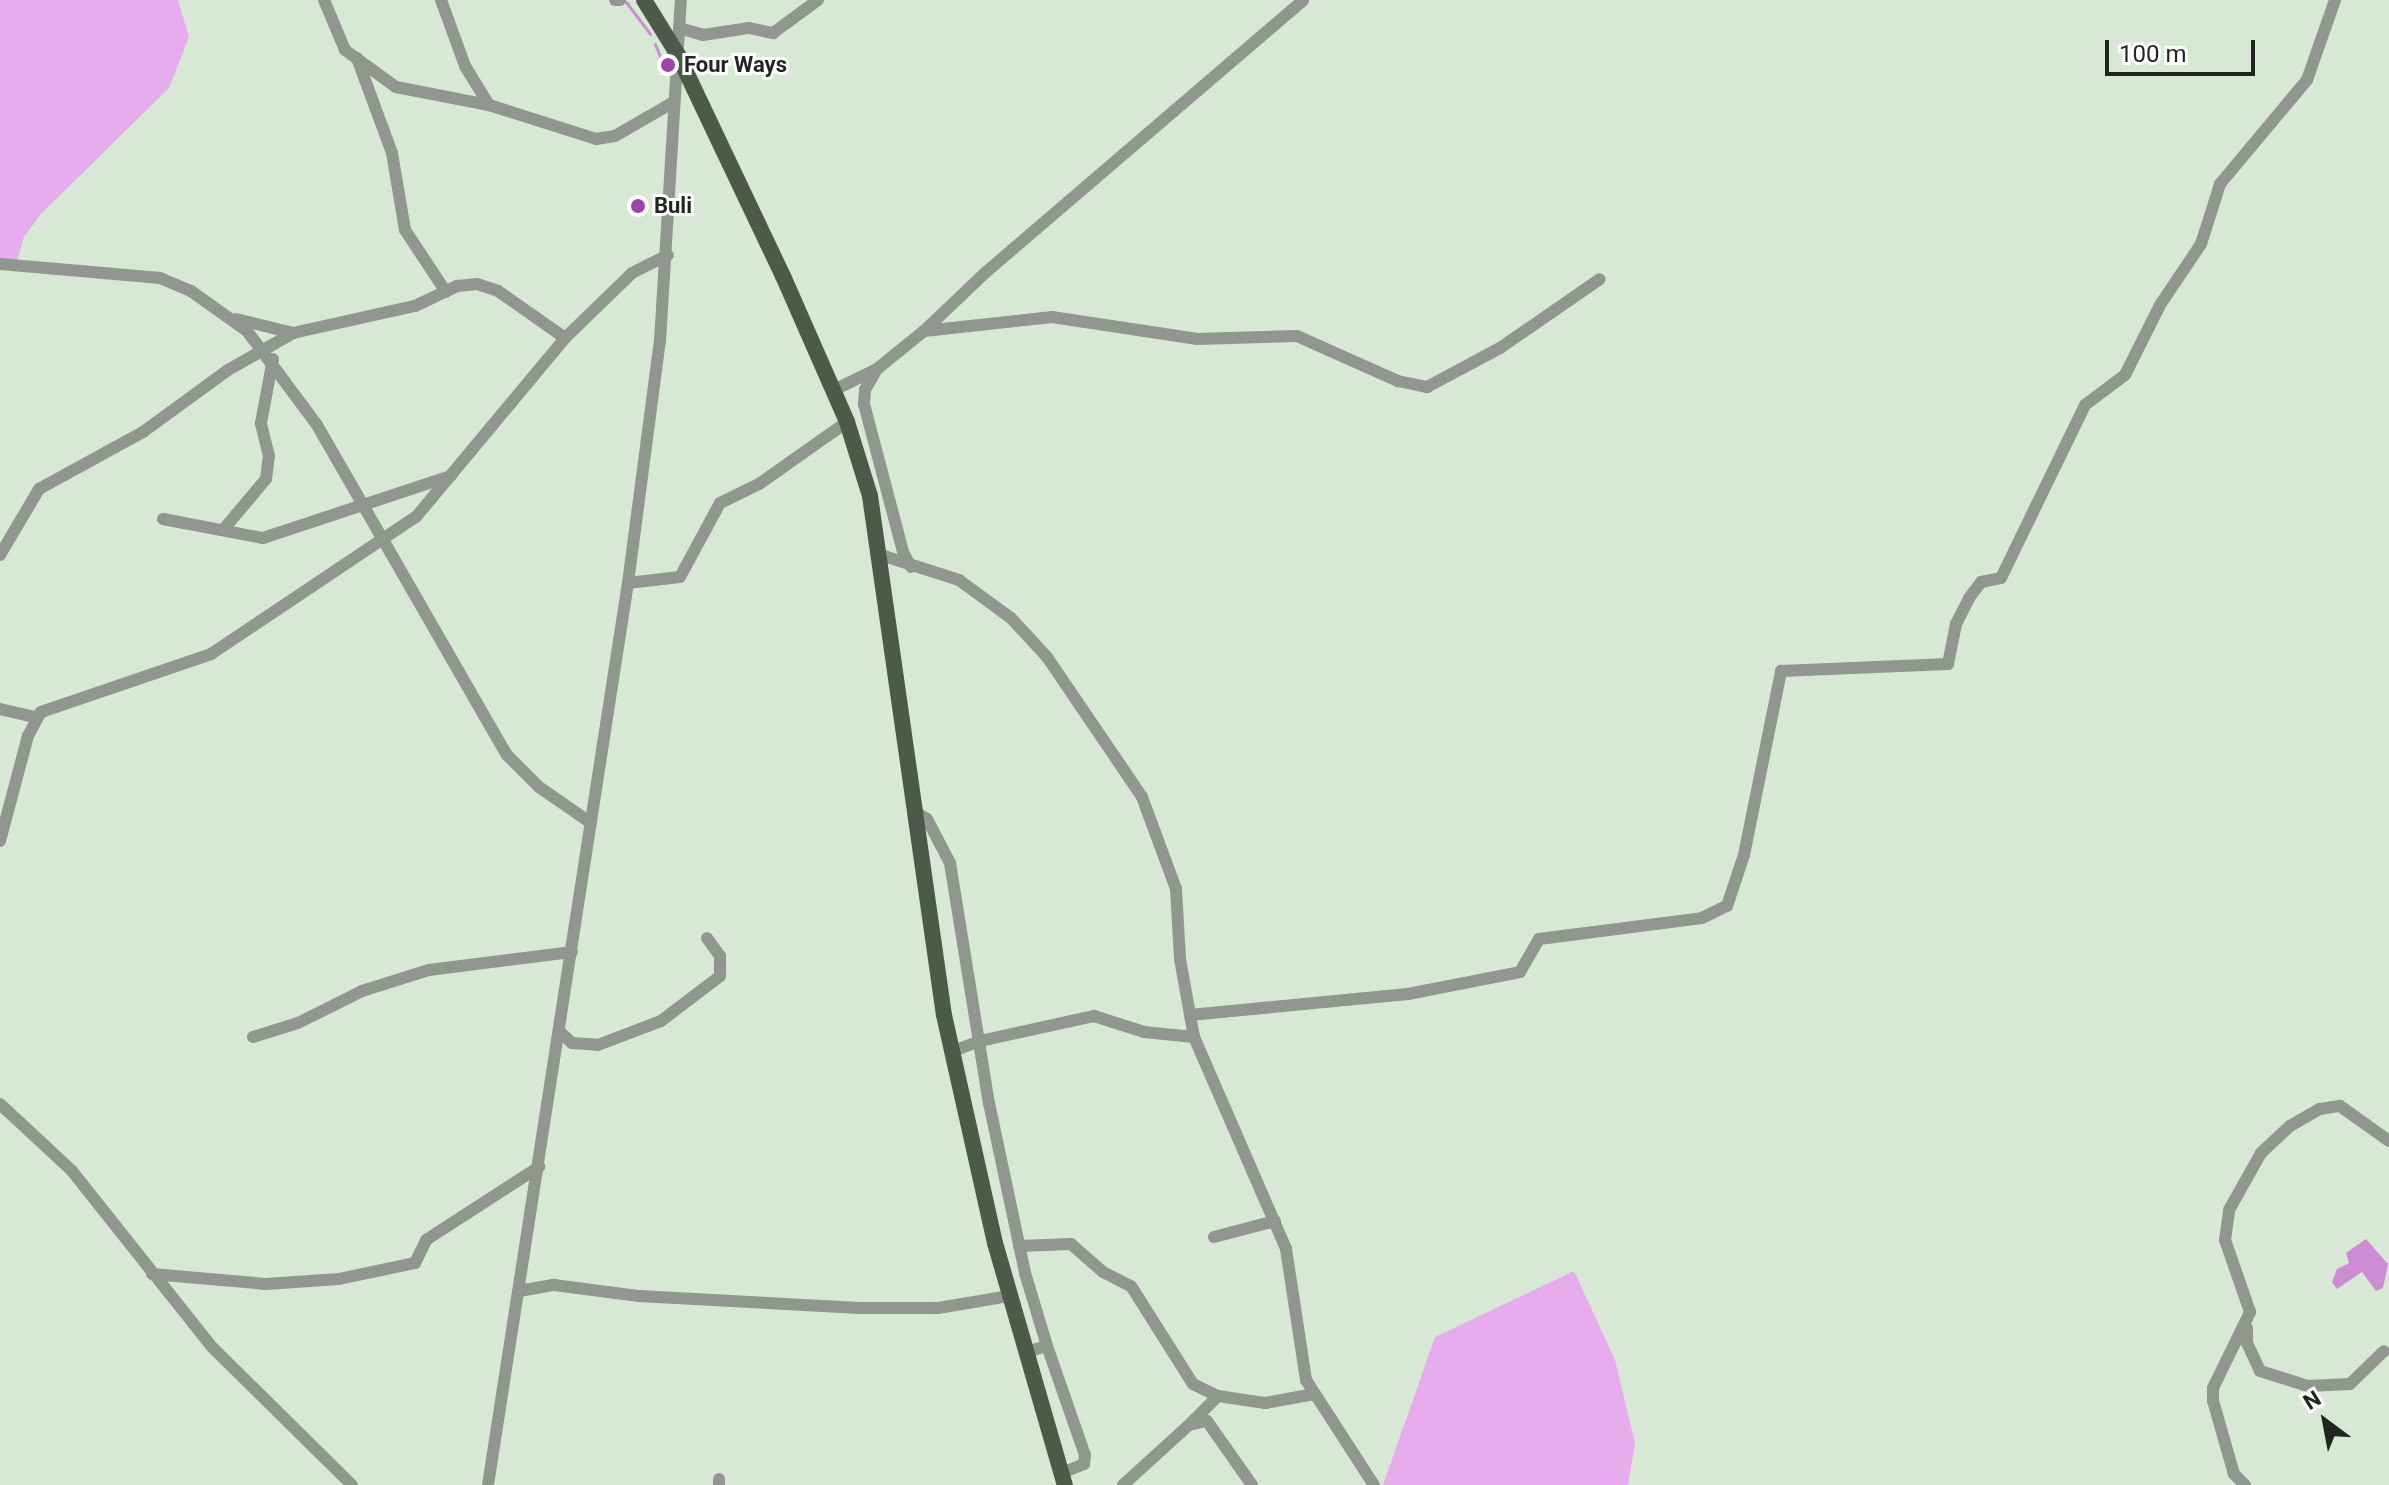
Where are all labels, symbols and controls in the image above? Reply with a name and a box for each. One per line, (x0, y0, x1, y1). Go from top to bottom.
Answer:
scale bar (2109, 24, 2259, 74)
text: 100 m (2119, 40, 2186, 68)
place label: Four Ways (684, 52, 787, 78)
marker: Four Ways (659, 56, 677, 74)
place label: Buli (654, 193, 692, 219)
marker: Buli (629, 197, 647, 215)
north arrow (2285, 1381, 2365, 1461)
text: N (2299, 1386, 2325, 1415)

